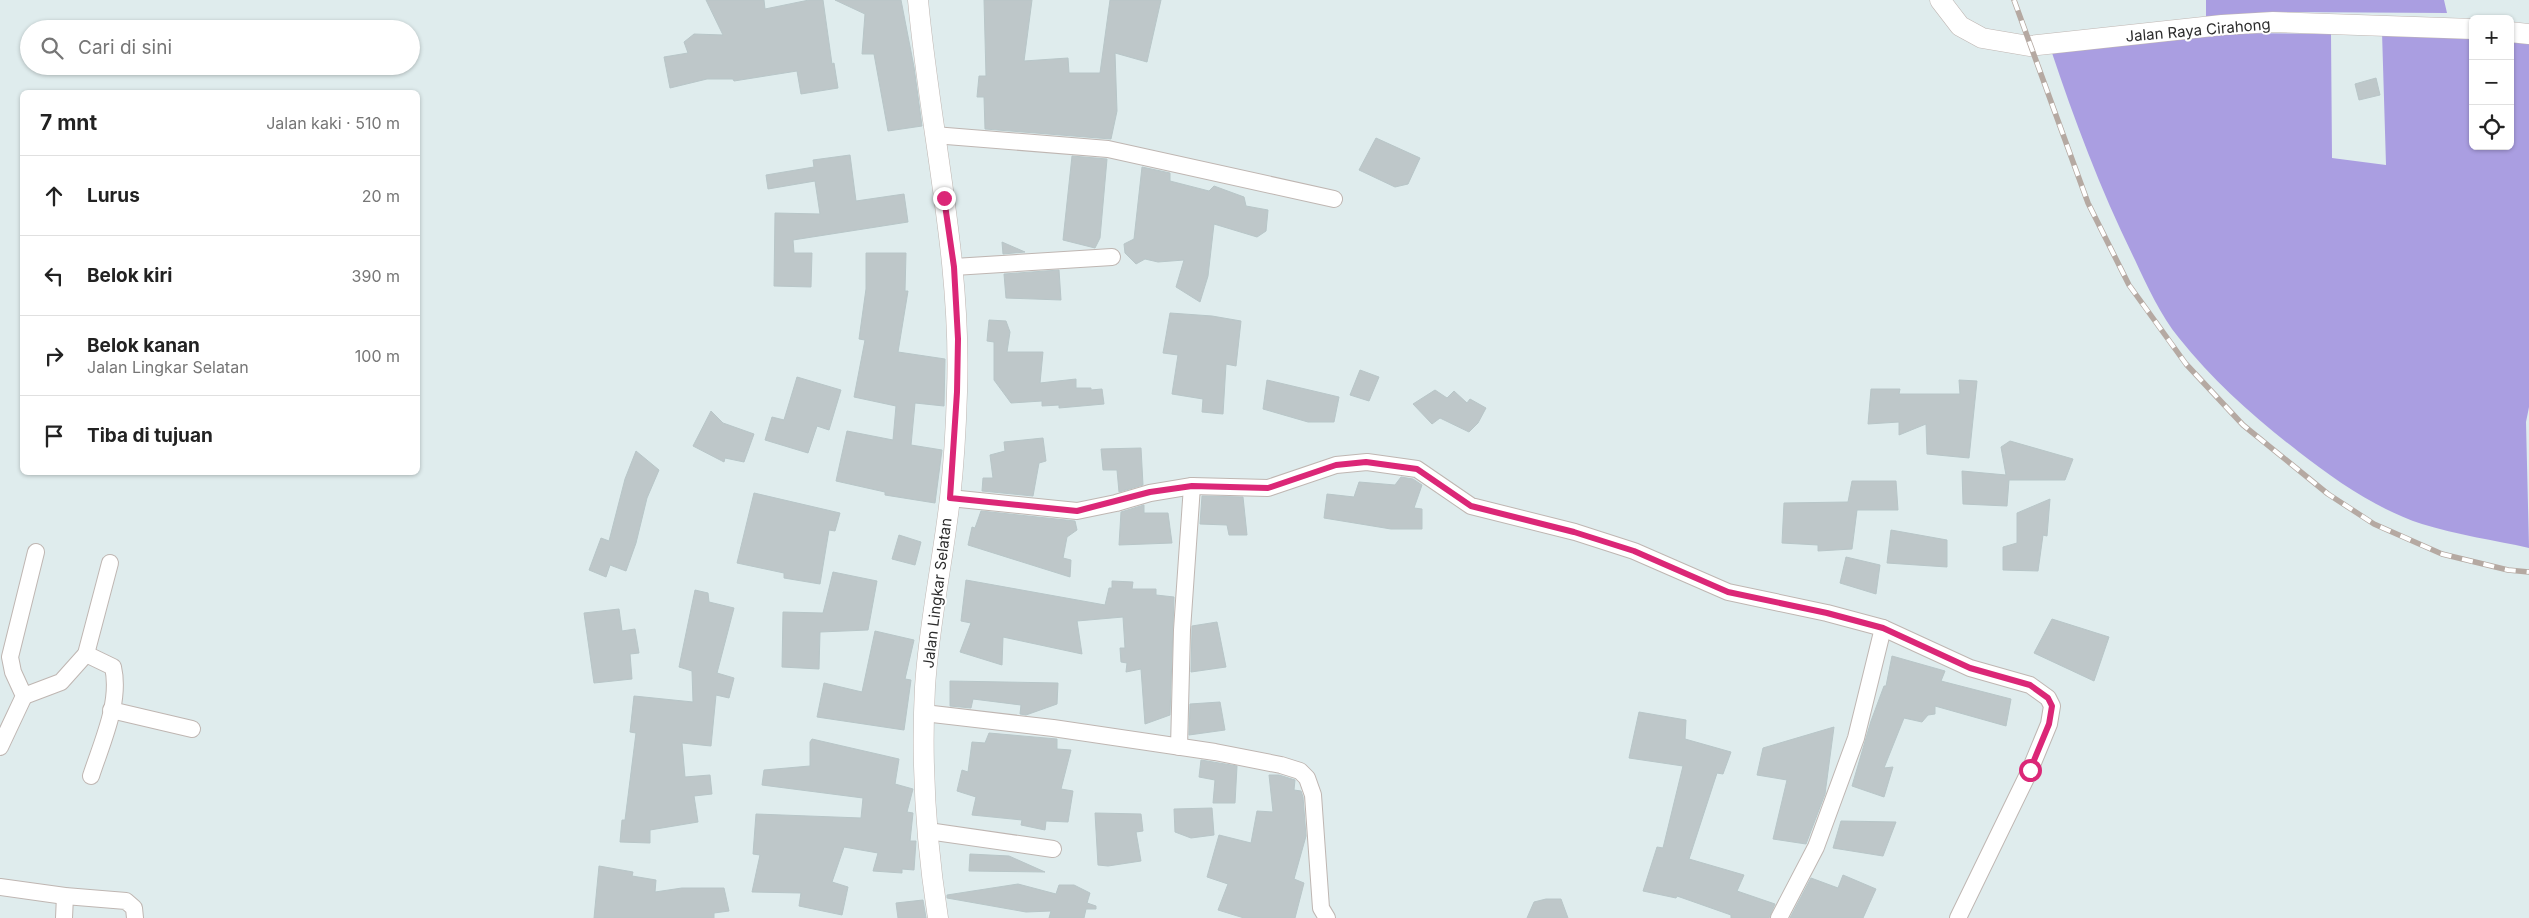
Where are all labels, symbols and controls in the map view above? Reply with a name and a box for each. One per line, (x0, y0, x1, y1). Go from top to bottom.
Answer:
street label: Jalan Raya Cirahong (2125, 14, 2271, 46)
map controls (2469, 15, 2514, 150)
button: + (2469, 15, 2514, 60)
search box (20, 20, 420, 75)
icon: search (38, 34, 66, 62)
text: Cari di sini (78, 36, 172, 59)
button: − (2469, 60, 2514, 105)
button: locate (2469, 105, 2514, 150)
text: 7 mnt (40, 110, 97, 135)
text: Jalan kaki · 510 m (266, 113, 400, 133)
icon: ahead (40, 182, 68, 210)
text: Lurus (87, 184, 140, 207)
text: 20 m (362, 186, 400, 206)
route end (933, 187, 956, 210)
icon: left (40, 262, 68, 290)
text: Belok kiri (87, 264, 172, 287)
text: 390 m (352, 266, 400, 286)
text: Belok kanan (87, 334, 200, 357)
icon: right (40, 342, 68, 370)
text: 100 m (355, 346, 400, 366)
text: Jalan Lingkar Selatan (87, 357, 249, 377)
icon: arrive (40, 422, 68, 450)
text: Tiba di tujuan (87, 424, 213, 447)
street label: Jalan Lingkar Selatan (918, 517, 956, 669)
route start (2019, 759, 2042, 782)

